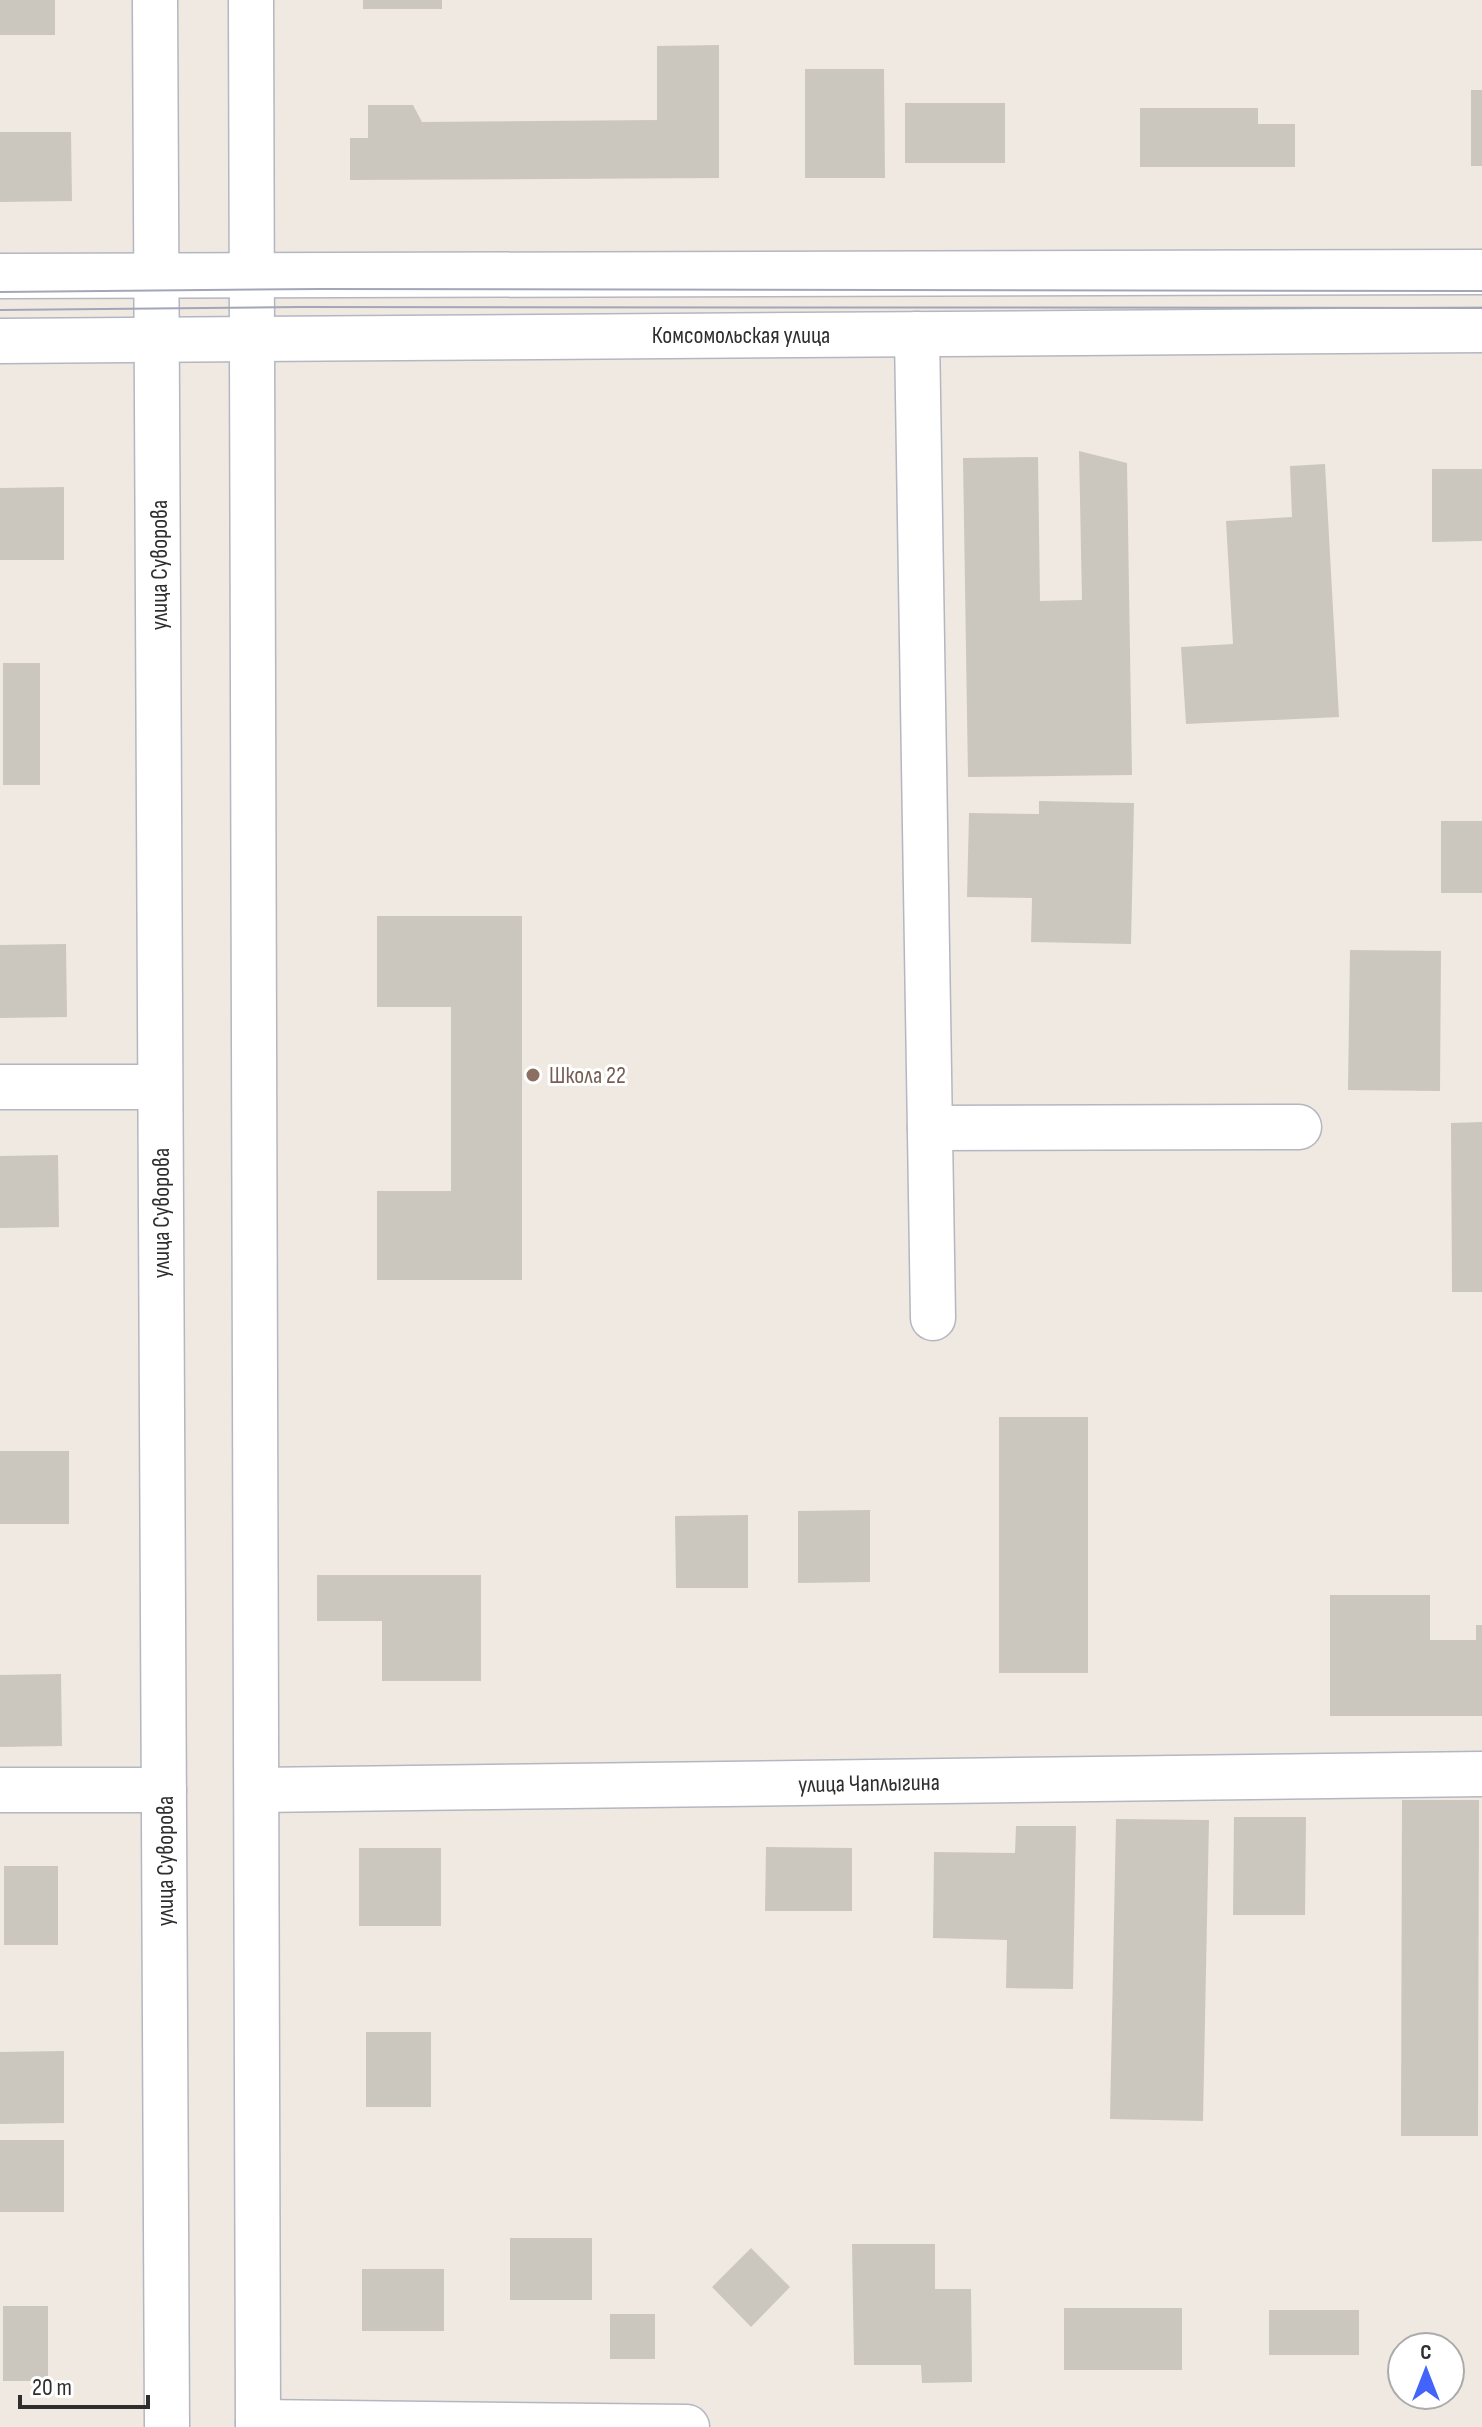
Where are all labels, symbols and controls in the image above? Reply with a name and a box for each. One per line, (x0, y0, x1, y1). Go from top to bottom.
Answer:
street label: Комсомольская улица (652, 321, 830, 350)
street label: улица Суворова (145, 500, 174, 630)
place label: Школа 22 (549, 1061, 626, 1090)
marker: Школа 22 (524, 1066, 542, 1084)
street label: улица Суворова (147, 1148, 176, 1278)
street label: улица Чаплыгина (798, 1768, 940, 1799)
street label: улица Суворова (151, 1796, 180, 1926)
north arrow (1386, 2331, 1466, 2411)
text: С (1420, 2339, 1432, 2366)
scale bar (20, 2359, 148, 2409)
text: 20 m (32, 2373, 72, 2402)

